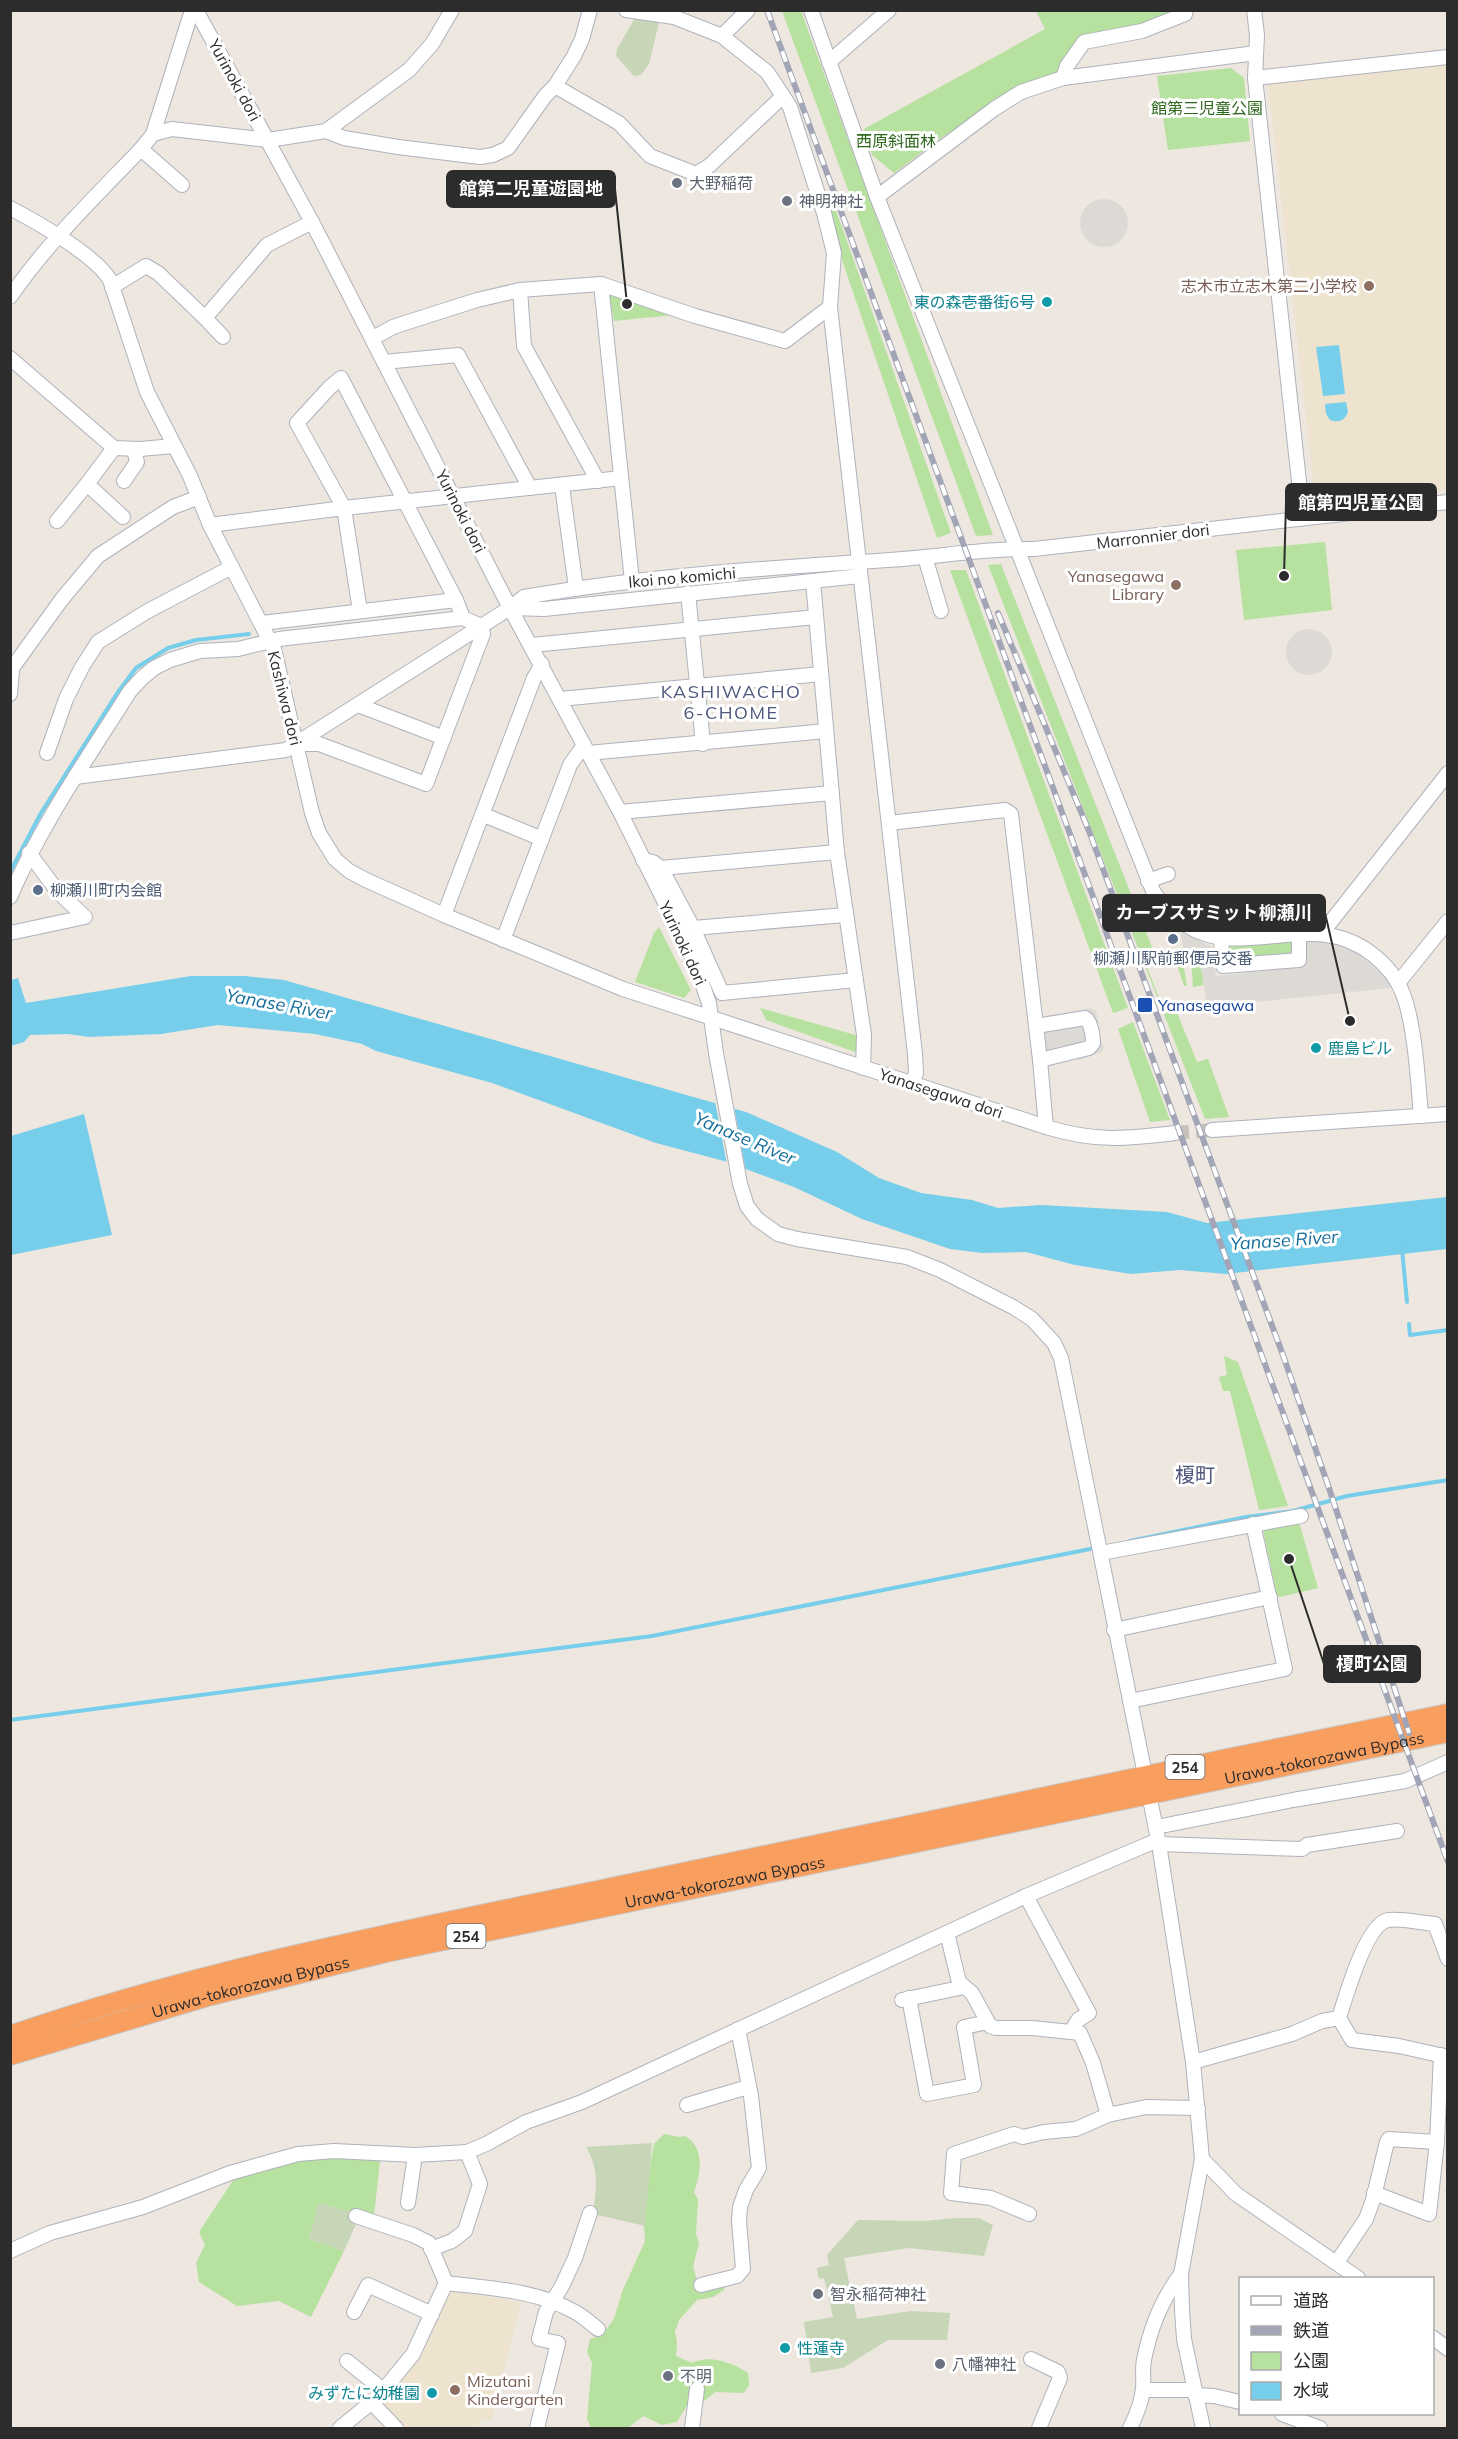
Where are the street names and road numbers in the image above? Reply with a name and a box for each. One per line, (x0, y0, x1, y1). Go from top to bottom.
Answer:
street label: Yurinoki dori (204, 35, 266, 124)
street label: Yurinoki dori (431, 465, 490, 556)
street label: Marronnier dori (1095, 519, 1211, 553)
street label: Ikoi no komichi (627, 562, 737, 592)
street label: Kashiwa dori (264, 649, 306, 747)
street label: Yurinoki dori (654, 897, 711, 988)
street label: Yanasegawa dori (876, 1063, 1005, 1122)
street label: Urawa-tokorozawa Bypass (1222, 1727, 1426, 1788)
road number: 254 (1166, 1755, 1204, 1779)
street label: Urawa-tokorozawa Bypass (623, 1851, 827, 1912)
road number: 254 (446, 1924, 486, 1948)
street label: Urawa-tokorozawa Bypass (149, 1951, 351, 2022)

